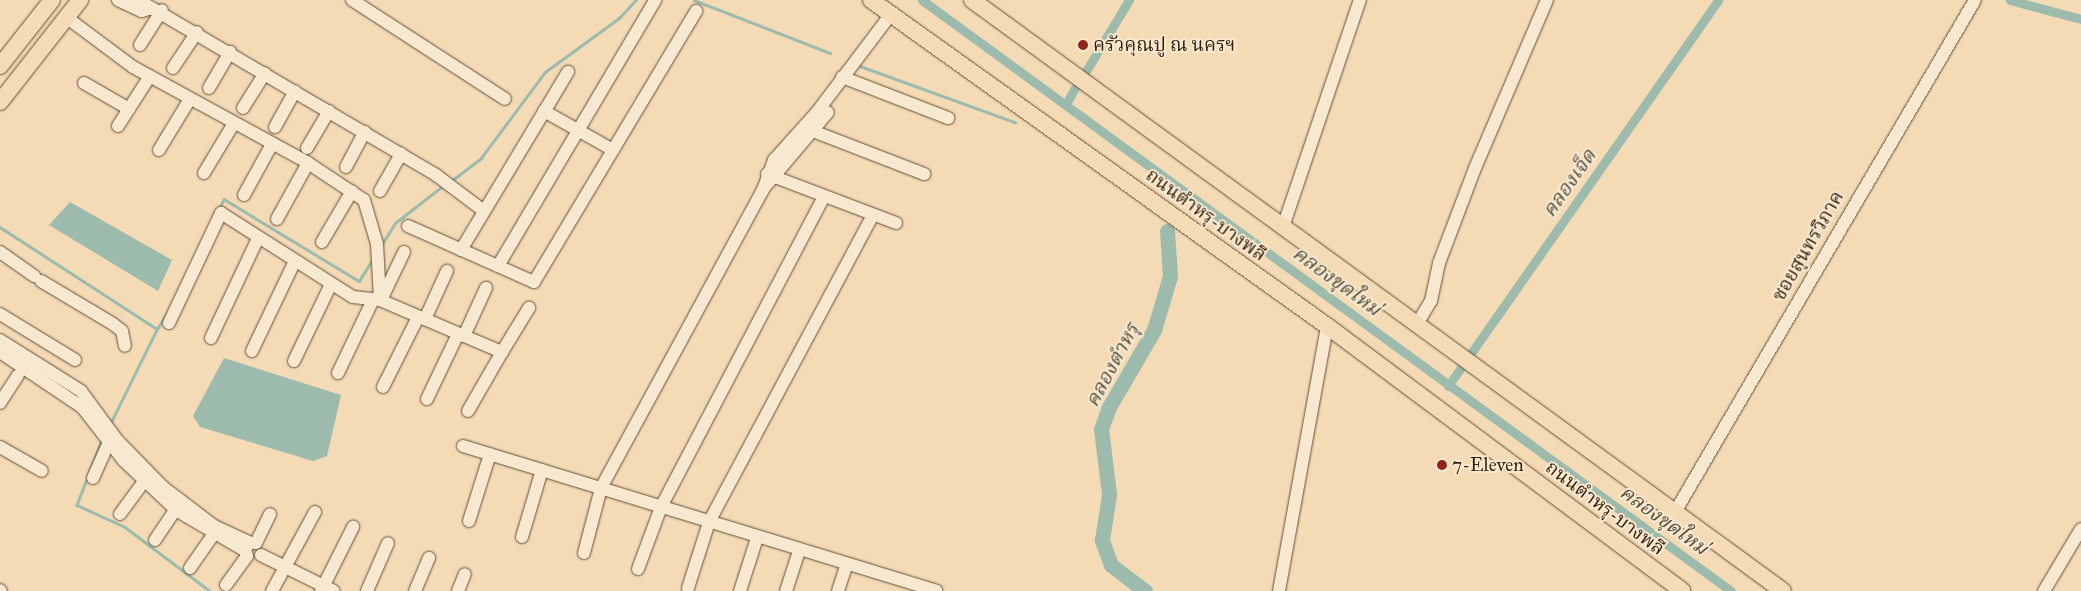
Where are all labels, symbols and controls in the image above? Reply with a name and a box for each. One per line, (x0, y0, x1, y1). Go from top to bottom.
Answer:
place label: ครัวคุณปู ณ นครฯ (1093, 34, 1235, 56)
marker: ครัวคุณปู ณ นครฯ (1077, 39, 1089, 51)
water label: คลองเจ็ด (1537, 144, 1601, 222)
street label: ถนนตำหรุ-บางพลี (1141, 164, 1271, 266)
street label: ซอยสุนทรวิภาค (1767, 187, 1849, 305)
water label: คลองขุดใหม่ (1288, 241, 1386, 321)
water label: คลองตำหรุ (1080, 319, 1144, 411)
place label: 7-Eleven (1452, 454, 1524, 476)
street label: ถนนตำหรุ-บางพลี (1541, 456, 1669, 560)
marker: 7-Eleven (1436, 459, 1448, 471)
water label: คลองขุดใหม่ (1615, 480, 1713, 560)

